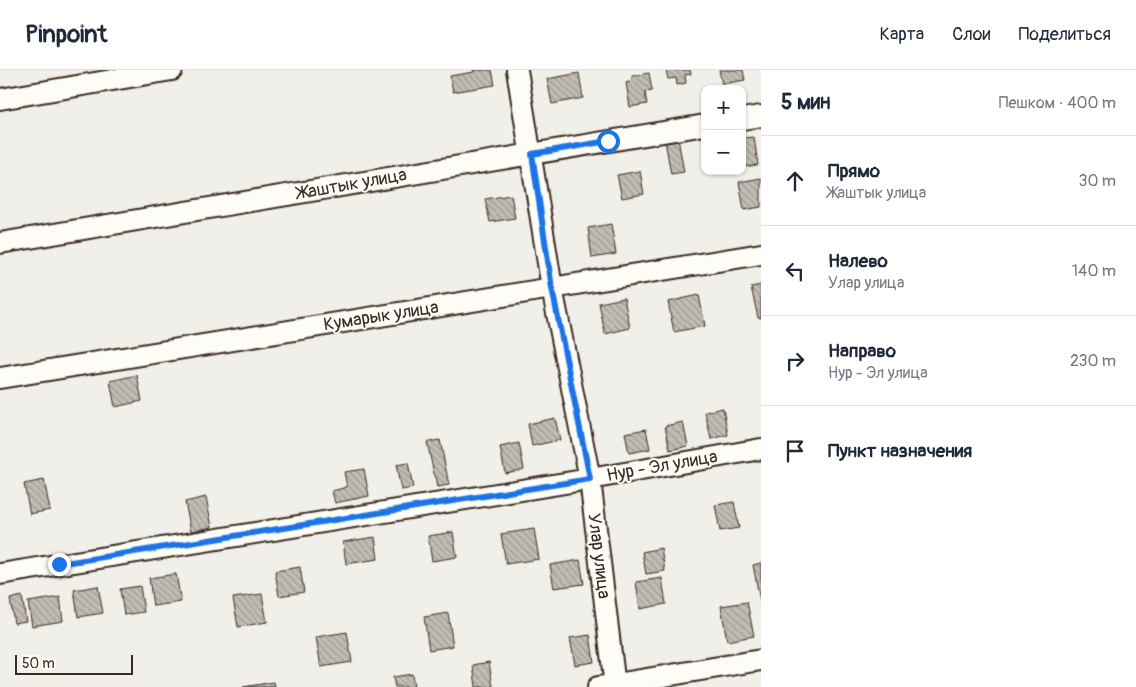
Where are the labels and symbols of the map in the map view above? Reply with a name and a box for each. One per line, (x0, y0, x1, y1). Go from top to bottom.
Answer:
route start (597, 130, 620, 153)
street label: Жаштык улица (293, 163, 408, 205)
street label: Кумарык улица (322, 296, 440, 336)
street label: Нур - Эл улица (605, 445, 719, 487)
street label: Улар улица (582, 512, 616, 600)
route end (48, 553, 71, 576)
scale bar (15, 652, 132, 675)

